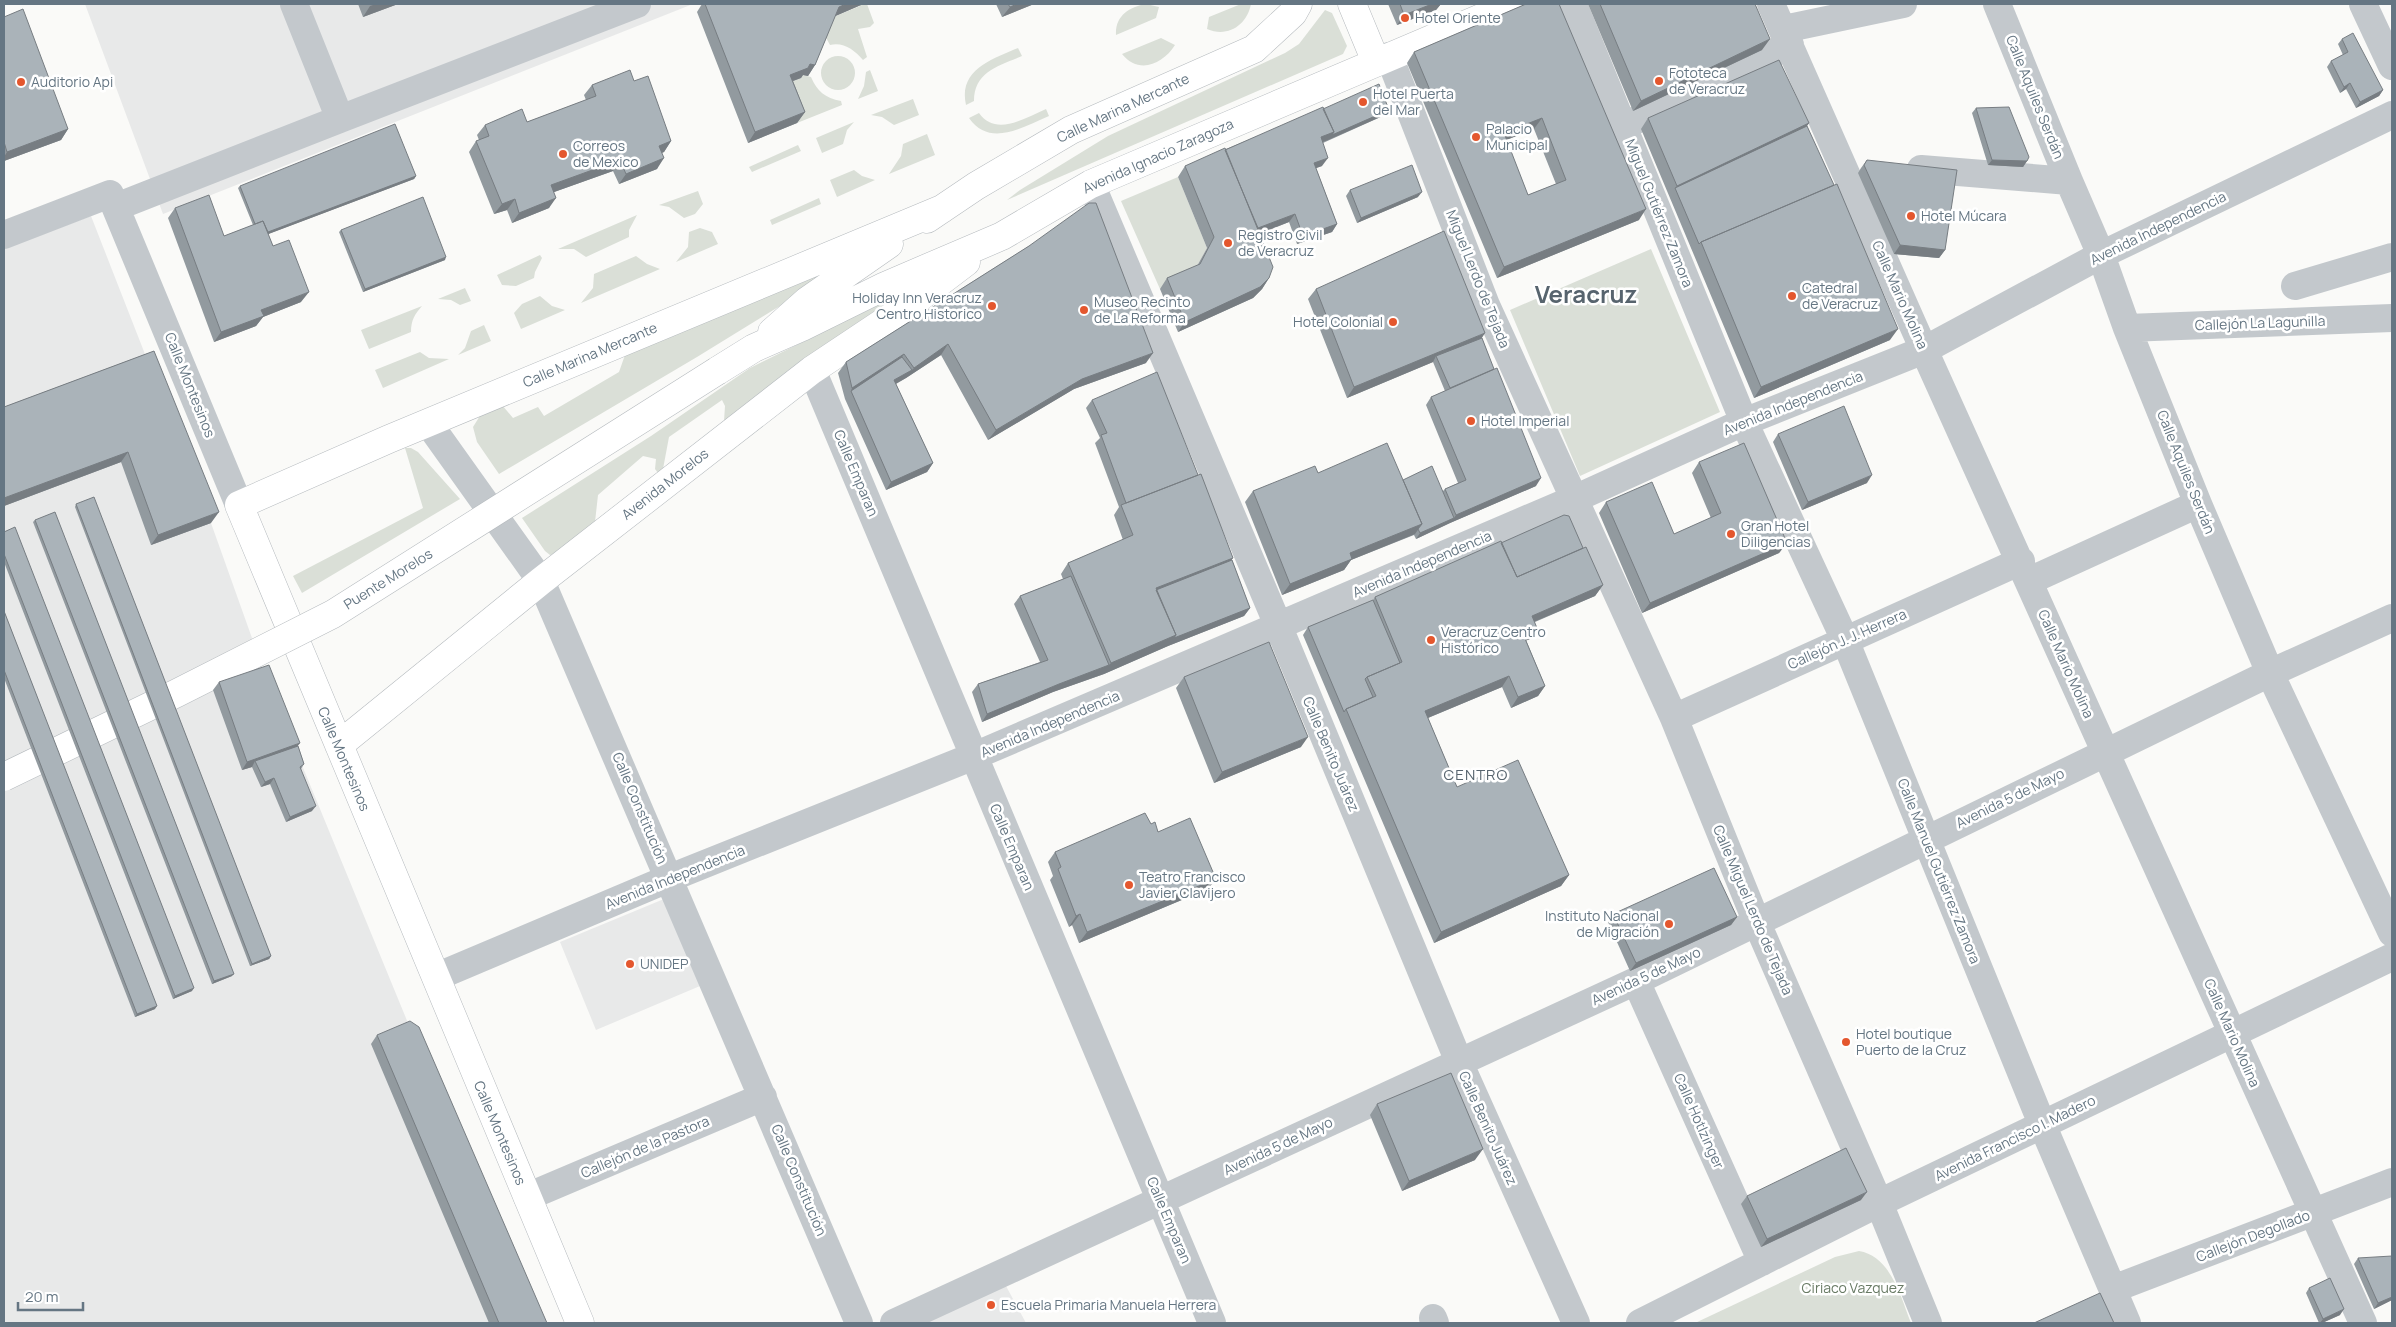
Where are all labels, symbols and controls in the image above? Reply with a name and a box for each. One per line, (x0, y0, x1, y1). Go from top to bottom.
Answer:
place label: Hotel Oriente (1415, 8, 1501, 27)
marker: Hotel Oriente (1399, 12, 1411, 24)
street label: Calle Aquiles Serdán (2002, 32, 2069, 161)
place label: Fototeca de Veracruz (1669, 63, 1745, 98)
street label: Calle Marina Mercante (1053, 68, 1192, 147)
place label: Auditorio Api (31, 72, 113, 91)
marker: Fototeca de Veracruz (1653, 75, 1665, 87)
marker: Auditorio Api (15, 76, 27, 88)
place label: Hotel Puerta del Mar (1373, 84, 1454, 119)
marker: Hotel Puerta del Mar (1357, 96, 1369, 108)
street label: Avenida Ignacio Zaragoza (1079, 114, 1236, 197)
place label: Palacio Municipal (1486, 119, 1548, 154)
marker: Palacio Municipal (1470, 131, 1482, 143)
place label: Correos de Mexico (573, 136, 638, 171)
street label: Miguel Gutiérrez Zamora (1621, 136, 1698, 290)
marker: Correos de Mexico (557, 148, 569, 160)
street label: Avenida Independencia (2087, 186, 2229, 269)
place label: Hotel Múcara (1921, 206, 2007, 225)
street label: Miguel Lerdo de Tejada (1442, 207, 1515, 351)
marker: Hotel Múcara (1905, 210, 1917, 222)
place label: Registro Civil de Veracruz (1238, 225, 1322, 260)
marker: Registro Civil de Veracruz (1222, 237, 1234, 249)
street label: Calle Mario Molina (1868, 238, 1933, 352)
district label: Veracruz (1535, 277, 1637, 310)
place label: Catedral de Veracruz (1802, 278, 1878, 313)
place label: Holiday Inn Veracruz Centro Historico (852, 288, 982, 323)
marker: Catedral de Veracruz (1786, 290, 1798, 302)
place label: Museo Recinto de La Reforma (1094, 292, 1190, 327)
marker: Holiday Inn Veracruz Centro Historico (986, 300, 998, 312)
marker: Museo Recinto de La Reforma (1078, 304, 1090, 316)
street label: Callejón La Lagunilla (2194, 311, 2326, 334)
place label: Hotel Colonial (1293, 312, 1383, 331)
marker: Hotel Colonial (1387, 316, 1399, 328)
street label: Calle Marina Mercante (520, 318, 660, 391)
street label: Calle Montesinos (161, 329, 220, 440)
street label: Avenida Independencia (1720, 366, 1865, 439)
street label: Calle Aquiles Serdán (2153, 407, 2220, 536)
place label: Hotel Imperial (1481, 411, 1569, 430)
marker: Hotel Imperial (1465, 415, 1477, 427)
street label: Calle Emparan (830, 427, 883, 519)
street label: Avenida Morelos (617, 444, 712, 524)
place label: Gran Hotel Diligencias (1741, 516, 1811, 551)
street label: Avenida Independencia (1350, 526, 1494, 601)
marker: Gran Hotel Diligencias (1725, 528, 1737, 540)
street label: Puente Morelos (340, 544, 436, 613)
street label: Callejón J. J. Herrera (1784, 604, 1909, 673)
street label: Calle Mario Molina (2034, 607, 2099, 721)
place label: Veracruz Centro Histórico (1441, 622, 1546, 657)
marker: Veracruz Centro Histórico (1425, 634, 1437, 646)
street label: Avenida Independencia (978, 686, 1122, 761)
street label: Calle Benito Juárez (1299, 694, 1364, 814)
street label: Calle Montesinos (314, 704, 375, 814)
street label: Calle Constitución (608, 749, 673, 867)
street label: Avenida 5 de Mayo (1952, 763, 2067, 832)
district label: CENTRO (1444, 764, 1508, 785)
street label: Calle Manuel Gutiérrez Zamora (1893, 775, 1985, 966)
street label: Calle Emparan (986, 801, 1039, 893)
street label: Calle Miguel Lerdo de Tejada (1709, 822, 1798, 998)
street label: Avenida Independencia (602, 840, 747, 913)
place label: Teatro Francisco Javier Clavijero (1139, 867, 1246, 902)
marker: Teatro Francisco Javier Clavijero (1123, 879, 1135, 891)
place label: Instituto Nacional de Migración (1545, 906, 1659, 941)
marker: Instituto Nacional de Migración (1663, 918, 1675, 930)
street label: Avenida 5 de Mayo (1588, 942, 1703, 1009)
place label: UNIDEP (640, 954, 689, 973)
marker: UNIDEP (624, 958, 636, 970)
street label: Calle Mario Molina (2200, 976, 2265, 1090)
place label: Hotel boutique Puerto de la Cruz (1856, 1024, 1966, 1059)
marker: Hotel boutique Puerto de la Cruz (1840, 1036, 1852, 1048)
street label: Calle Benito Juárez (1455, 1068, 1522, 1188)
street label: Calle Hotlzinger (1670, 1070, 1729, 1172)
street label: Calle Montesinos (470, 1078, 531, 1188)
street label: Avenida Francisco I. Madero (1931, 1090, 2099, 1185)
street label: Callejón de la Pastora (578, 1111, 712, 1182)
street label: Avenida 5 de Mayo (1220, 1112, 1335, 1179)
street label: Calle Constitución (767, 1121, 832, 1239)
street label: Calle Emparan (1143, 1174, 1196, 1266)
street label: Callejón Degollado (2193, 1205, 2312, 1266)
park label: Ciriaco Vazquez (1802, 1278, 1904, 1297)
scale bar (18, 1280, 82, 1312)
text: 20 m (25, 1286, 58, 1307)
place label: Escuela Primaria Manuela Herrera (1001, 1295, 1216, 1314)
marker: Escuela Primaria Manuela Herrera (985, 1299, 997, 1311)

